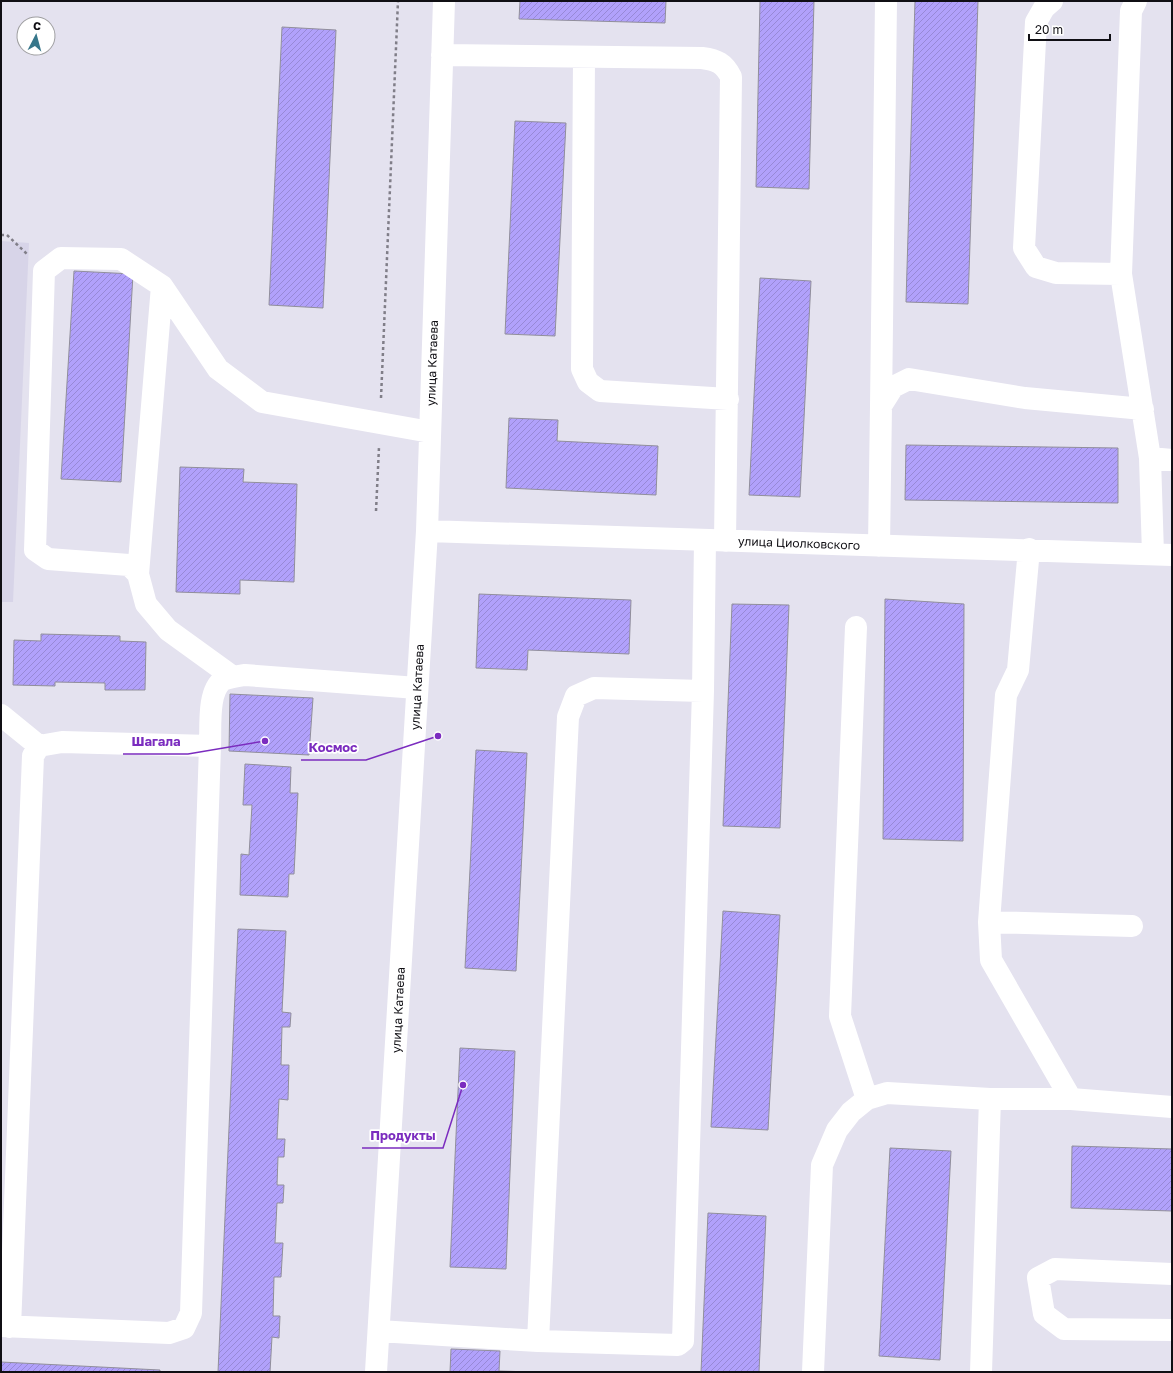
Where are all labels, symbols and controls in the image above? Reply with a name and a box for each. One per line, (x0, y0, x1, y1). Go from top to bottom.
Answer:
north arrow (16, 16, 56, 56)
scale bar (1029, 16, 1110, 42)
text: С (33, 19, 42, 32)
text: 20 m (1035, 22, 1063, 37)
street label: улица Катаева (423, 320, 441, 406)
street label: улица Циолковского (738, 533, 860, 553)
street label: улица Катаева (407, 644, 427, 730)
callout: Шагала (123, 729, 188, 754)
text: Шагала (131, 733, 181, 749)
callout: Космос (301, 735, 366, 760)
text: Космос (308, 739, 358, 755)
street label: улица Катаева (388, 967, 408, 1053)
callout: Продукты (362, 1123, 443, 1148)
text: Продукты (370, 1127, 436, 1143)

